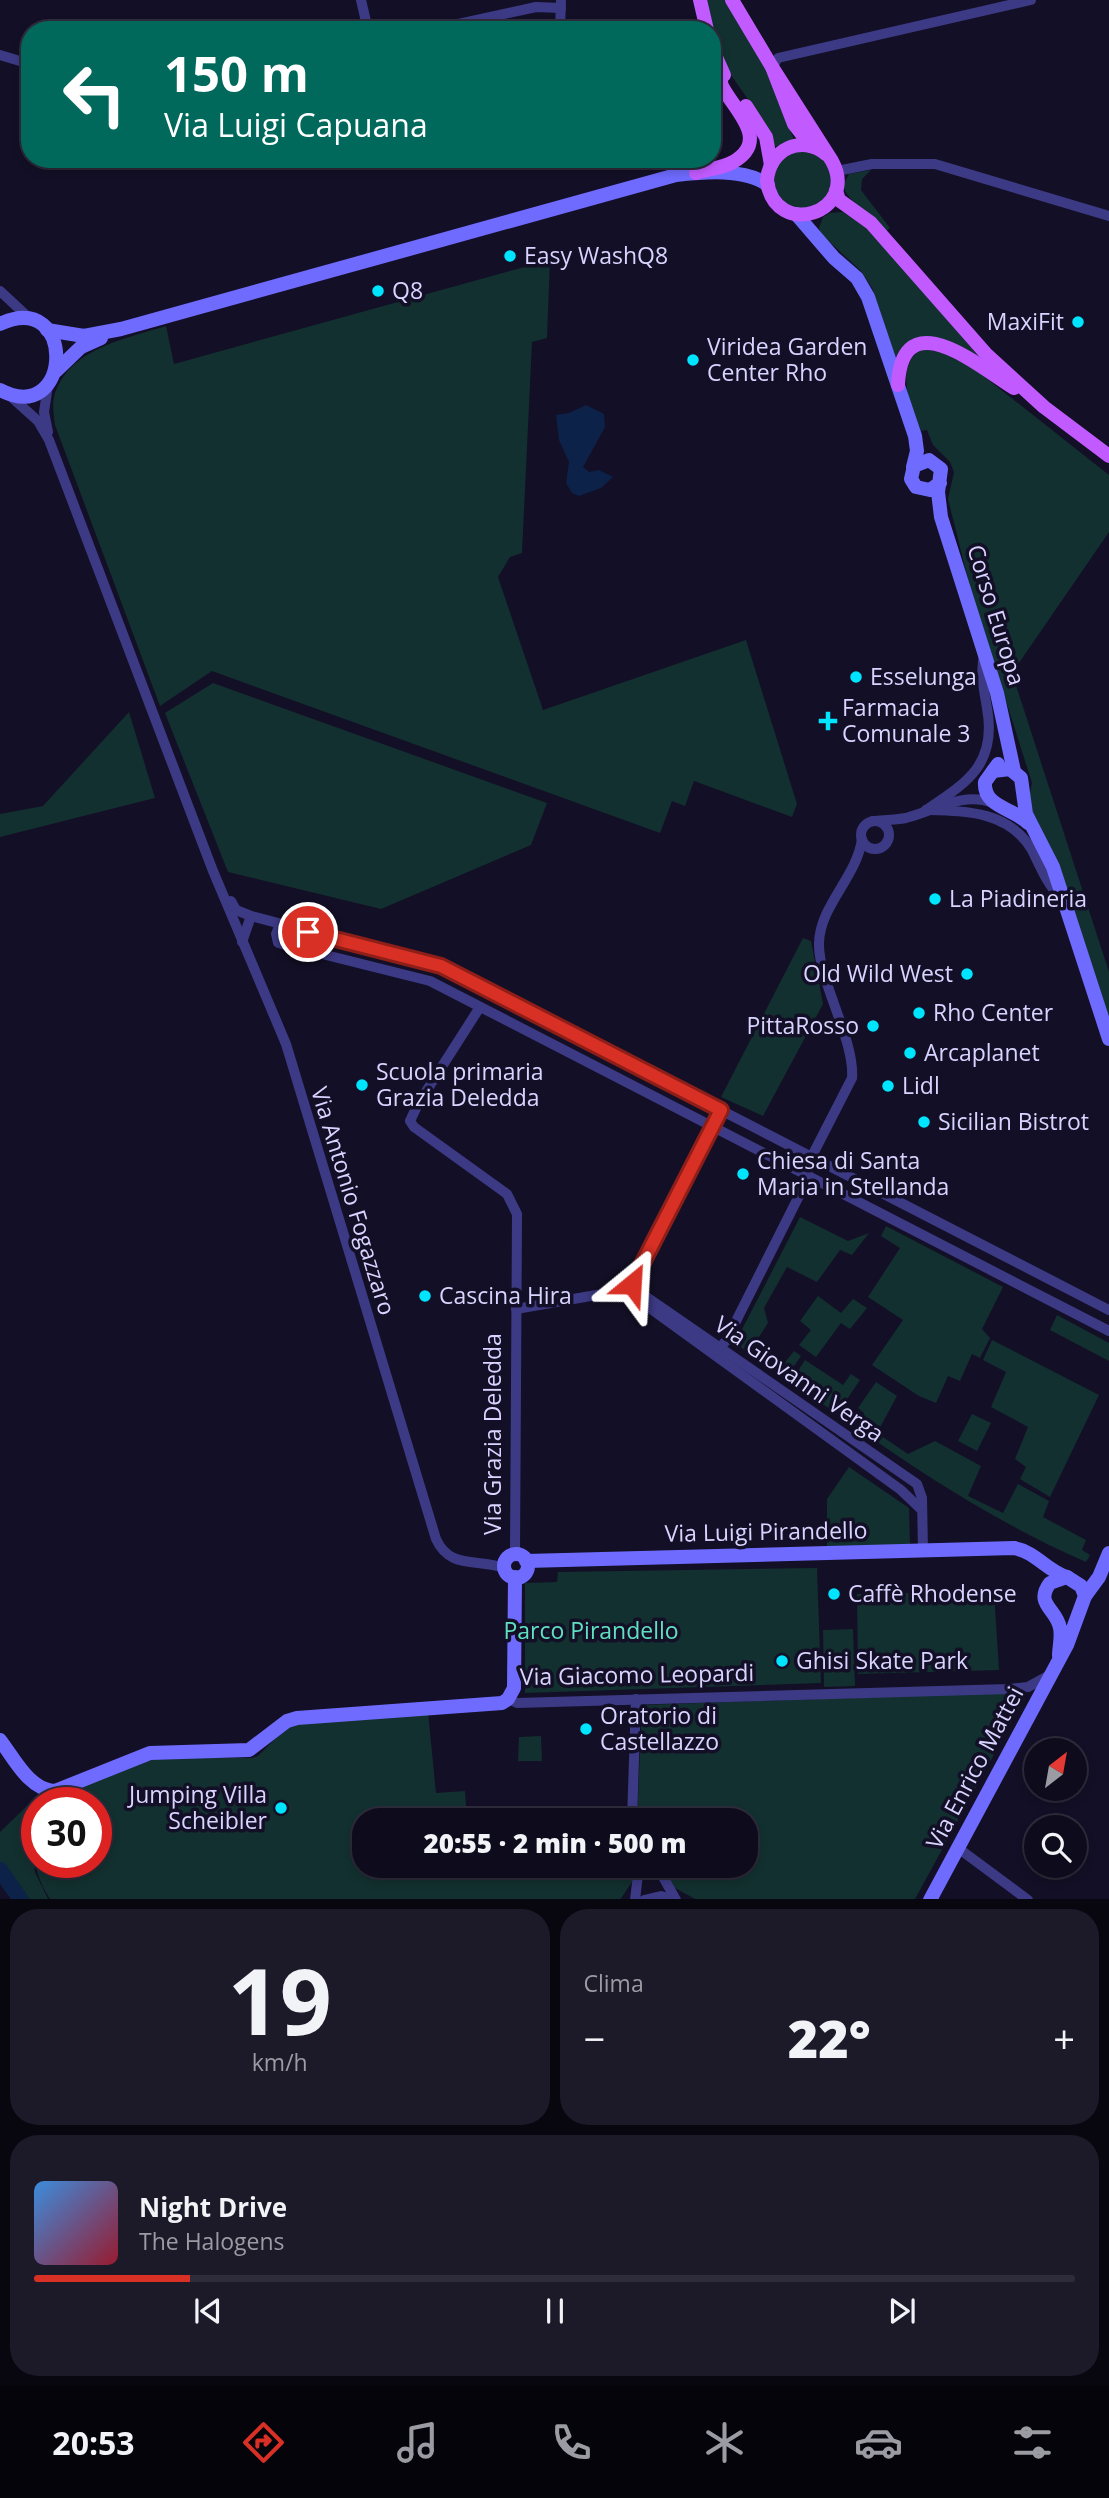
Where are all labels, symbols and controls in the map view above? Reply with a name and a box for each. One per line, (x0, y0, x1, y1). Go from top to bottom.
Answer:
text: 150 m (164, 40, 309, 106)
icon: left (49, 49, 140, 140)
text: Via Luigi Capuana (164, 103, 428, 146)
place label: Easy WashQ8 (524, 239, 668, 271)
marker: Easy WashQ8 (502, 248, 518, 264)
place label: Q8 (392, 274, 423, 306)
marker: Q8 (370, 283, 386, 299)
place label: MaxiFit (987, 305, 1064, 337)
marker: MaxiFit (1070, 314, 1086, 330)
place label: Viridea Garden Center Rho (707, 330, 867, 388)
marker: Viridea Garden Center Rho (685, 352, 701, 368)
street label: Corso Europa (960, 540, 1034, 689)
place label: Esselunga (870, 660, 977, 692)
marker: Esselunga (848, 669, 864, 685)
place label: Farmacia Comunale 3 (842, 691, 970, 749)
marker: Farmacia Comunale 3 (820, 713, 836, 729)
place label: La Piadineria (949, 882, 1087, 914)
marker: La Piadineria (927, 891, 943, 907)
pin (278, 902, 338, 962)
icon: arrive (289, 913, 327, 951)
place label: Old Wild West (803, 957, 953, 989)
marker: Old Wild West (959, 966, 975, 982)
place label: Rho Center (933, 996, 1054, 1028)
marker: Rho Center (911, 1005, 927, 1021)
place label: PittaRosso (746, 1009, 859, 1041)
marker: PittaRosso (865, 1018, 881, 1034)
place label: Arcaplanet (924, 1036, 1040, 1068)
marker: Arcaplanet (902, 1045, 918, 1061)
place label: Scuola primaria Grazia Deledda (376, 1055, 543, 1113)
place label: Lidl (902, 1069, 940, 1101)
marker: Scuola primaria Grazia Deledda (354, 1077, 370, 1093)
marker: Lidl (880, 1078, 896, 1094)
street label: Via Antonio Fogazzaro (304, 1083, 404, 1319)
place label: Sicilian Bistrot (938, 1105, 1089, 1137)
marker: Sicilian Bistrot (916, 1114, 932, 1130)
place label: Chiesa di Santa Maria in Stellanda (757, 1144, 949, 1202)
marker: Chiesa di Santa Maria in Stellanda (735, 1166, 751, 1182)
position arrow (595, 1247, 669, 1321)
place label: Cascina Hira (439, 1279, 572, 1311)
marker: Cascina Hira (417, 1288, 433, 1304)
street label: Via Giovanni Verga (708, 1308, 891, 1449)
street label: Via Grazia Deledda (476, 1333, 508, 1535)
street label: Via Luigi Pirandello (664, 1513, 868, 1549)
place label: Caffè Rhodense (848, 1577, 1017, 1609)
marker: Caffè Rhodense (826, 1586, 842, 1602)
park label: Parco Pirandello (503, 1614, 679, 1646)
place label: Ghisi Skate Park (796, 1644, 968, 1676)
marker: Ghisi Skate Park (774, 1653, 790, 1669)
street label: Via Giacomo Leopardi (520, 1656, 754, 1692)
street label: Via Enrico Mattei (918, 1681, 1030, 1854)
place label: Oratorio di Castellazzo (600, 1699, 719, 1757)
marker: Oratorio di Castellazzo (578, 1721, 594, 1737)
north arrow (1024, 1738, 1087, 1801)
map controls (1024, 1738, 1087, 1878)
place label: Jumping Villa Scheibler (127, 1778, 268, 1836)
speed limit sign: 30 (21, 1787, 112, 1878)
marker: Jumping Villa Scheibler (273, 1800, 289, 1816)
button: search (1024, 1815, 1087, 1878)
text: 20:55 · 2 min · 500 m (424, 1825, 686, 1861)
text: 19 (228, 1938, 332, 2062)
text: Clima (584, 1967, 644, 1999)
text: 22° (788, 2002, 871, 2073)
text: − (584, 2012, 605, 2064)
text: + (1053, 2012, 1075, 2064)
text: km/h (252, 2046, 308, 2078)
text: Night Drive (139, 2189, 287, 2225)
text: The Halogens (139, 2225, 285, 2257)
icon: previous (189, 2292, 227, 2330)
icon: pause (536, 2292, 574, 2330)
icon: next (883, 2292, 921, 2330)
icon: directions (239, 2418, 288, 2467)
icon: music (393, 2418, 442, 2467)
icon: phone (547, 2418, 596, 2467)
icon: climate (700, 2418, 749, 2467)
icon: car (854, 2418, 903, 2467)
icon: filters (1008, 2418, 1057, 2467)
text: 20:53 (52, 2421, 135, 2464)

